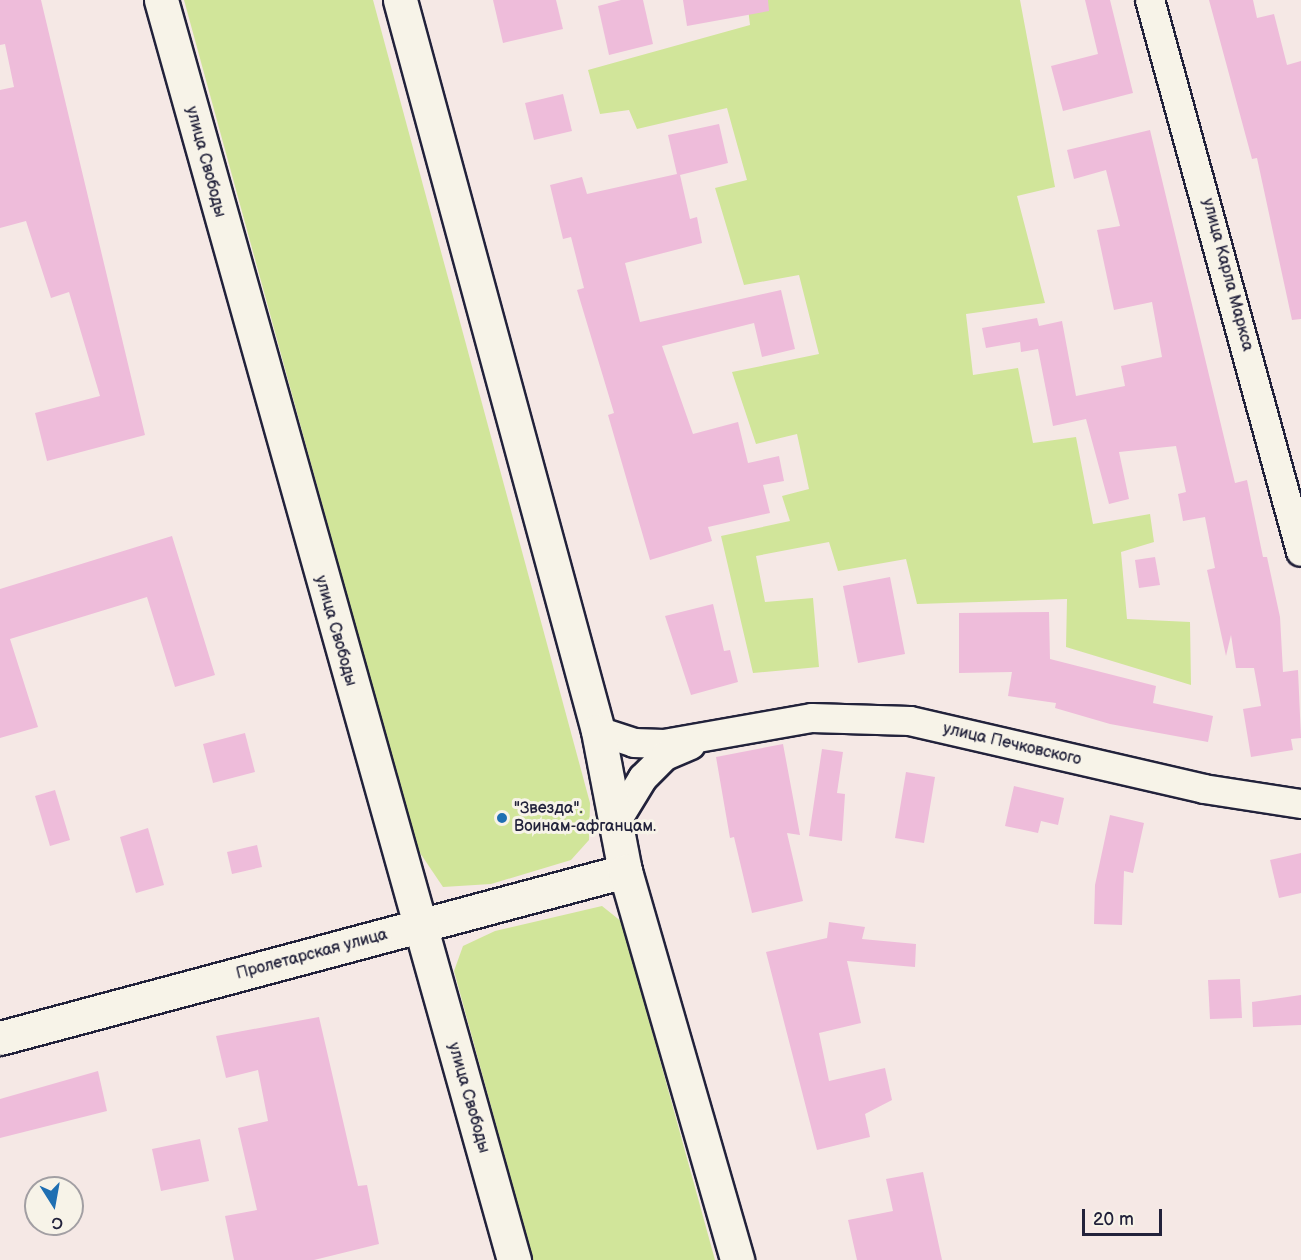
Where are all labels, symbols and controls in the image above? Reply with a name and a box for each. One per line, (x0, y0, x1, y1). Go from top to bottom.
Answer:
street label: улица Свободы (181, 104, 229, 220)
street label: улица Карла Маркса (1197, 196, 1257, 354)
street label: улица Свободы (310, 574, 360, 688)
street label: улица Печковского (941, 720, 1083, 770)
place label: "Звезда". Воинам-афганцам. (514, 799, 656, 837)
marker: "Звезда". Воинам-афганцам. (495, 811, 509, 825)
street label: Пролетарская улица (234, 926, 390, 984)
street label: улица Свободы (443, 1041, 493, 1155)
north arrow (24, 1176, 84, 1236)
scale bar (1085, 1197, 1164, 1235)
text: 20 m (1093, 1209, 1134, 1230)
text: С (50, 1212, 64, 1233)

